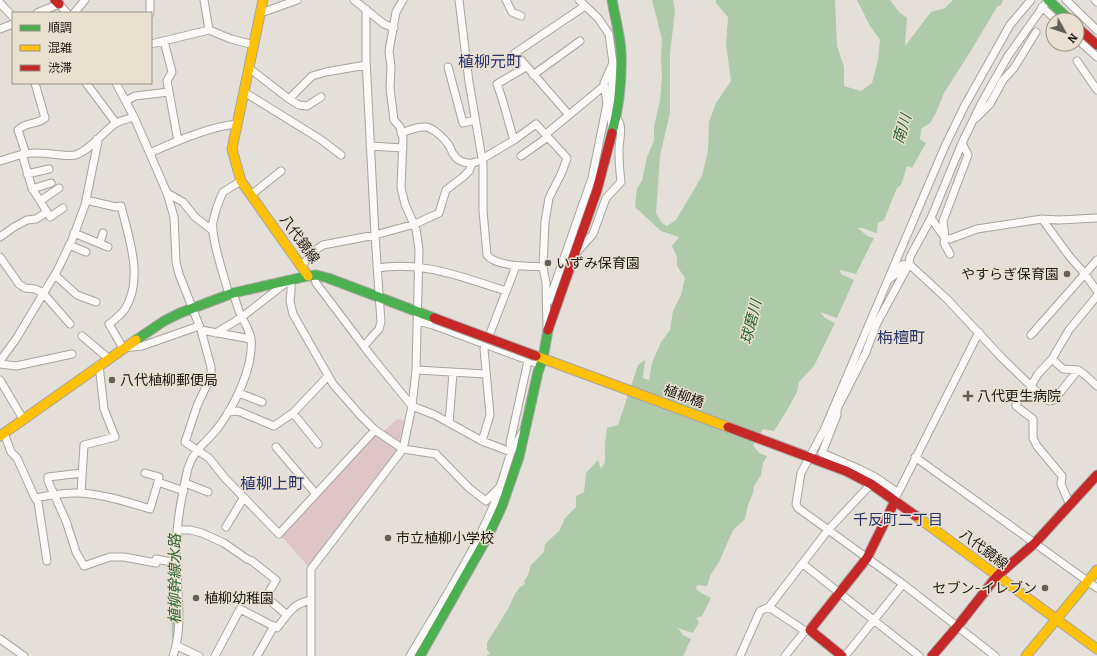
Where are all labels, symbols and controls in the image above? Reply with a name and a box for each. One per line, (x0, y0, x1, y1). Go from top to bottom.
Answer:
legend (12, 12, 152, 84)
north arrow (1045, 12, 1085, 52)
text: 順調 (48, 21, 72, 35)
text: N (1064, 31, 1080, 46)
text: 混雑 (48, 41, 72, 55)
district label: 植柳元町 (458, 52, 522, 71)
text: 渋滞 (48, 61, 72, 75)
water label: 南川 (889, 110, 916, 146)
street label: 八代鏡線 (276, 212, 323, 267)
place label: いずみ保育園 (556, 255, 640, 272)
marker: いずみ保育園 (543, 258, 553, 268)
place label: やすらぎ保育園 (961, 266, 1059, 283)
marker: やすらぎ保育園 (1062, 269, 1072, 279)
water label: 球磨川 (737, 296, 766, 346)
district label: 栴檀町 (877, 328, 925, 347)
place label: 八代植柳郵便局 (120, 372, 218, 389)
marker: 八代植柳郵便局 (107, 375, 117, 385)
street label: 植柳橋 (661, 381, 706, 412)
place label: 八代更生病院 (977, 388, 1061, 405)
marker: 八代更生病院 (962, 390, 974, 402)
district label: 植柳上町 (240, 474, 304, 493)
district label: 千反町二丁目 (853, 511, 943, 529)
street label: 八代鏡線 (956, 526, 1011, 573)
place label: 市立植柳小学校 (396, 530, 494, 547)
water label: 植柳幹線水路 (166, 532, 184, 624)
marker: 市立植柳小学校 (383, 533, 393, 543)
place label: セブン-イレブン (933, 580, 1037, 597)
marker: セブン-イレブン (1040, 583, 1050, 593)
place label: 植柳幼稚園 (204, 590, 274, 607)
marker: 植柳幼稚園 (191, 593, 201, 603)

